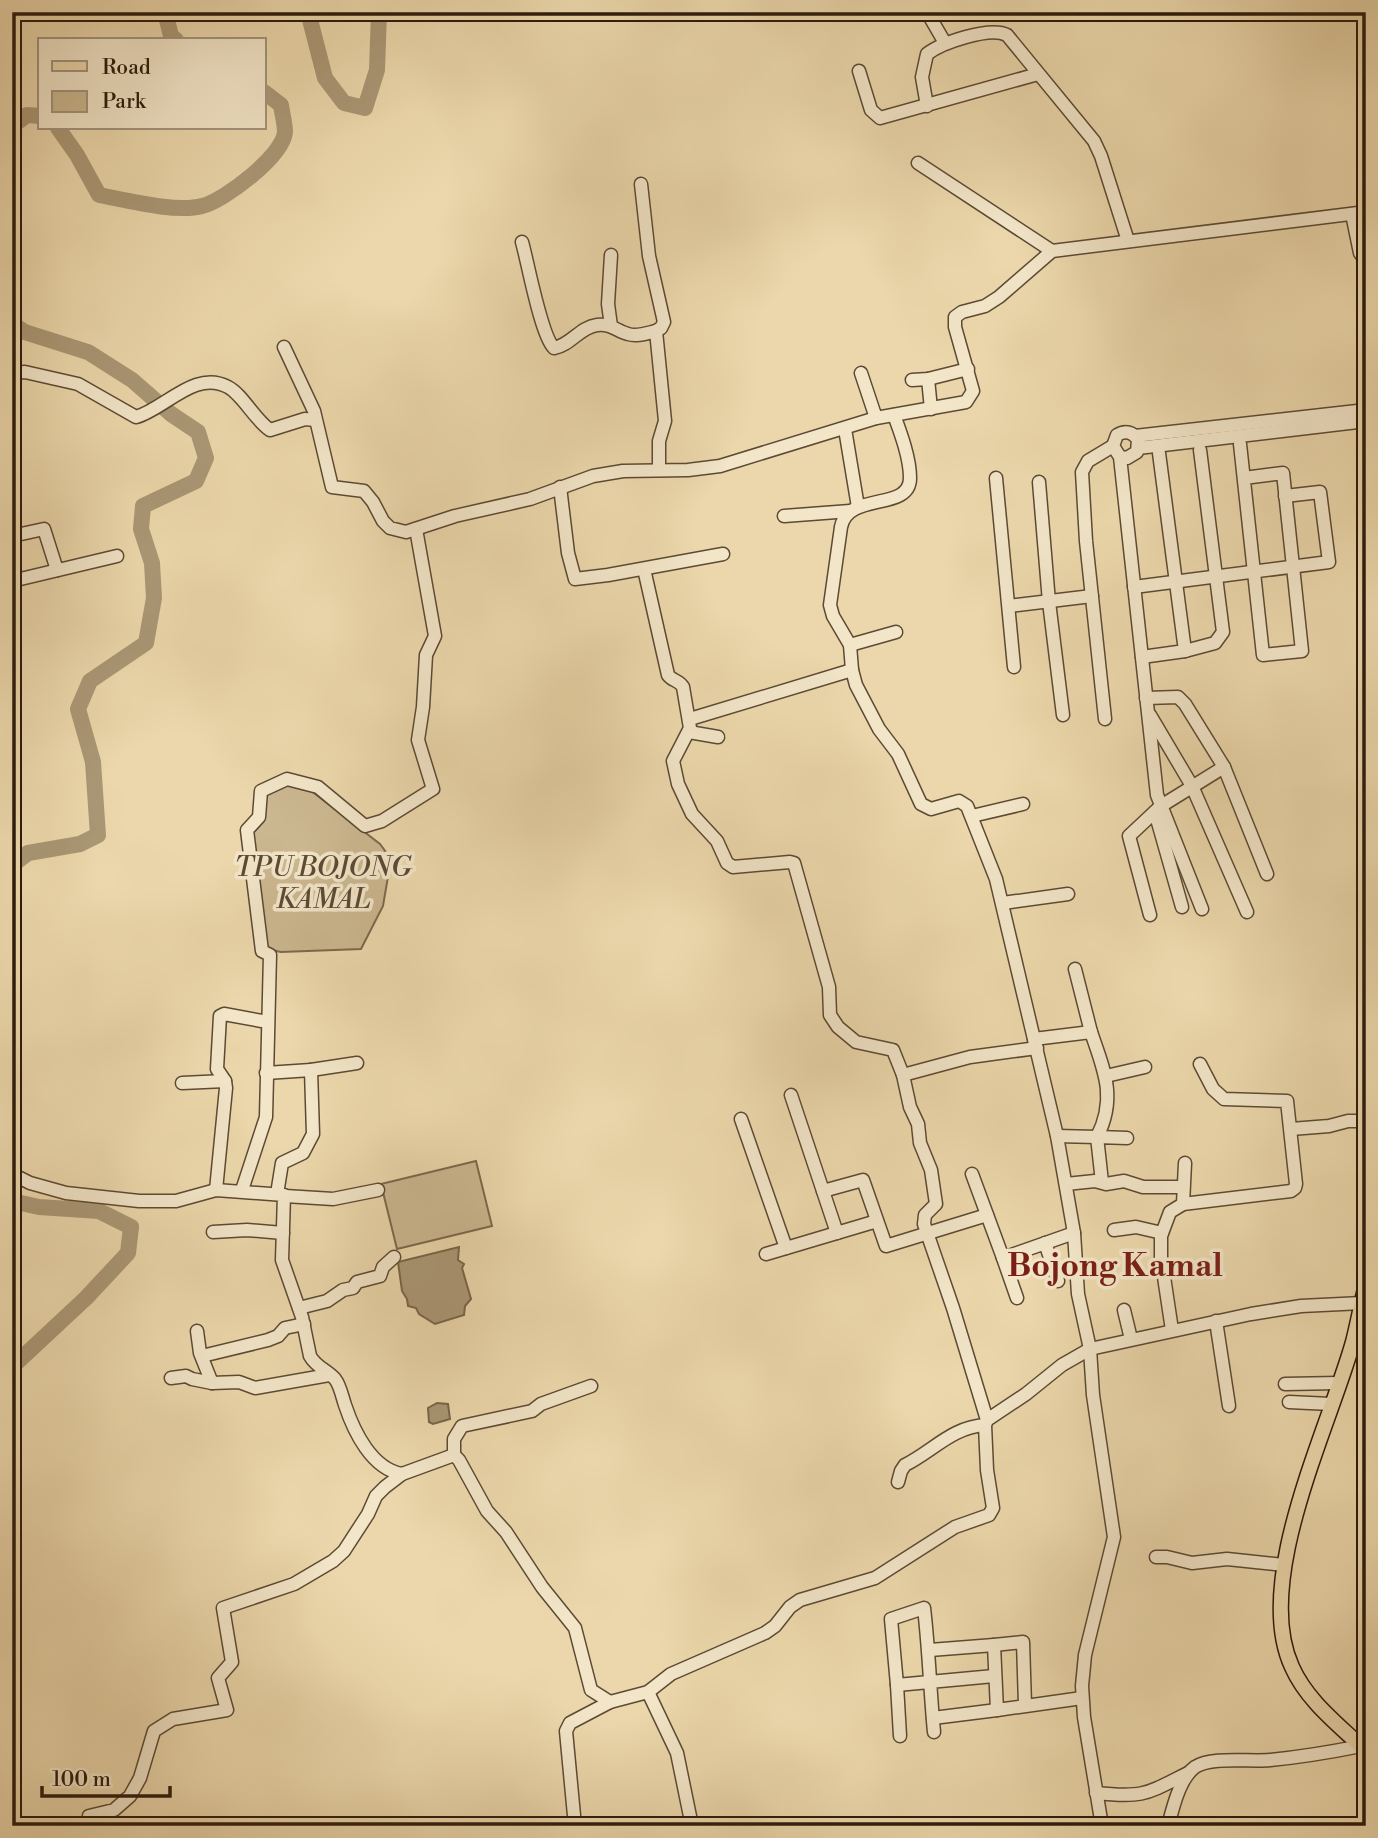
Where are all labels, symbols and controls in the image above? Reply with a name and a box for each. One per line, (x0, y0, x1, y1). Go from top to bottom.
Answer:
legend (38, 38, 266, 130)
text: Road (102, 55, 151, 81)
text: Park (102, 89, 147, 115)
park label: TPU BOJONG KAMAL (234, 850, 413, 917)
district label: Bojong Kamal (1007, 1246, 1223, 1286)
scale bar (42, 1754, 170, 1798)
text: 100 m (52, 1767, 111, 1793)

